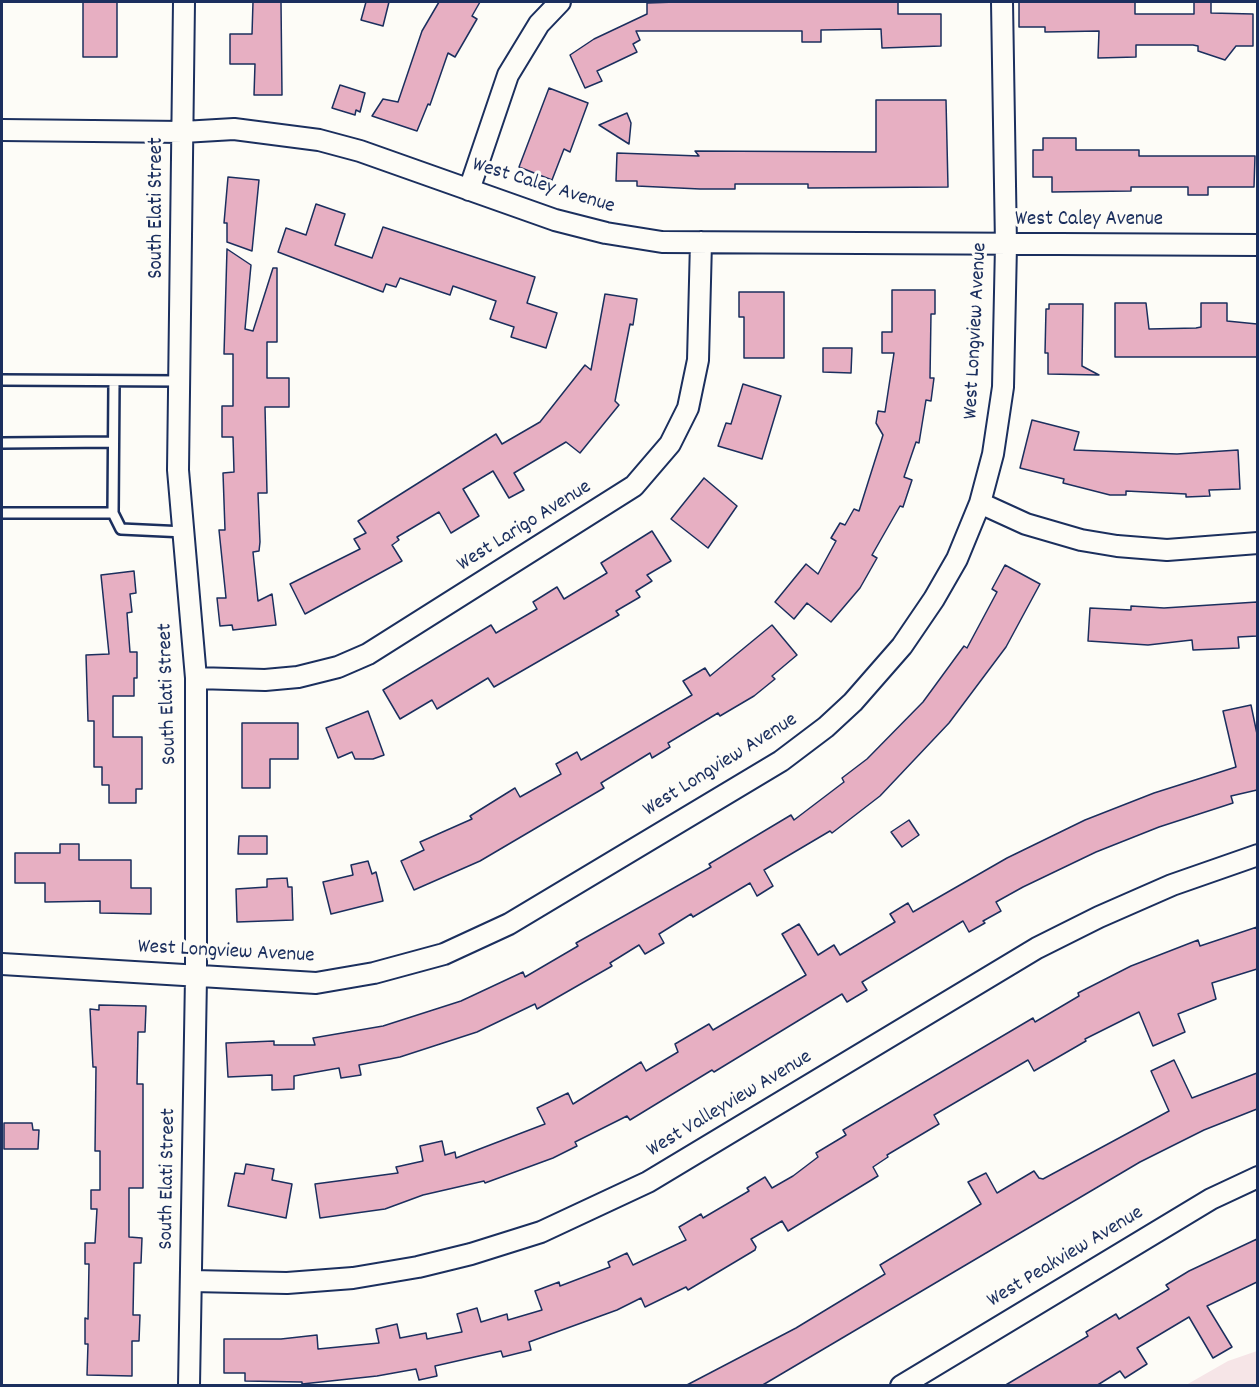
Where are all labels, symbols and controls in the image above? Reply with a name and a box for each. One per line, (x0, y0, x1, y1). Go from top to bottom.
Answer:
street label: South Elati Street (145, 137, 171, 279)
street label: West Caley Avenue (469, 153, 617, 221)
street label: West Caley Avenue (1015, 208, 1163, 234)
street label: West Longview Avenue (960, 242, 994, 420)
street label: West Larigo Avenue (453, 476, 597, 578)
street label: South Elati Street (154, 623, 184, 765)
street label: West Longview Avenue (639, 708, 803, 824)
street label: West Longview Avenue (137, 936, 315, 970)
street label: West Valleyview Avenue (643, 1046, 817, 1164)
street label: South Elati Street (155, 1108, 183, 1250)
street label: West Peakview Avenue (983, 1201, 1149, 1315)

